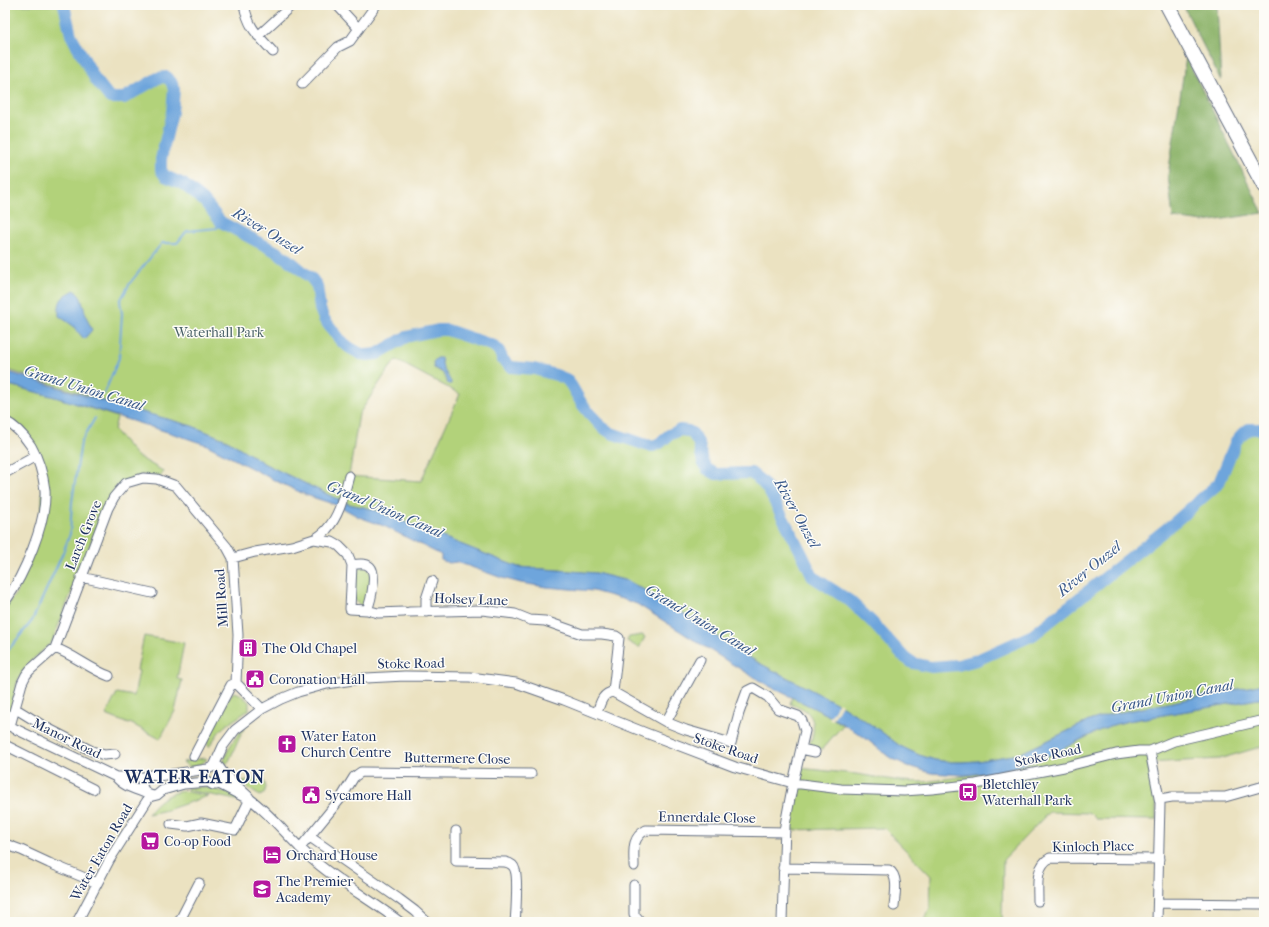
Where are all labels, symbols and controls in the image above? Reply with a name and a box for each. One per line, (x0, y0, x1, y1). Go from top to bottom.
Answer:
water label: River Ouzel (229, 203, 306, 260)
park label: Waterhall Park (173, 324, 265, 341)
water label: Grand Union Canal (22, 361, 148, 415)
water label: River Ouzel (770, 474, 825, 553)
water label: Grand Union Canal (324, 476, 448, 542)
street label: Larch Grove (62, 498, 105, 573)
water label: River Ouzel (1053, 536, 1126, 601)
street label: Mill Road (211, 568, 232, 628)
water label: Grand Union Canal (642, 580, 760, 661)
street label: Holsey Lane (434, 590, 508, 609)
building icon: The Old Chapel (237, 637, 259, 659)
place label: The Old Chapel (262, 640, 357, 657)
street label: Stoke Road (377, 654, 445, 673)
public building icon: Coronation Hall (244, 668, 266, 690)
place label: Coronation Hall (269, 671, 365, 688)
water label: Grand Union Canal (1109, 675, 1237, 717)
street label: Manor Road (30, 714, 104, 763)
place label: Water Eaton Church Centre (300, 728, 391, 761)
street label: Stoke Road (691, 729, 761, 768)
church icon: Water Eaton Church Centre (276, 733, 298, 755)
street label: Stoke Road (1013, 740, 1083, 771)
street label: Buttermere Close (404, 749, 510, 768)
district label: WATER EATON (124, 767, 265, 788)
place label: Bletchley Waterhall Park (981, 776, 1073, 809)
bus stop icon: Bletchley Waterhall Park (957, 781, 979, 803)
public building icon: Sycamore Hall (300, 784, 322, 806)
place label: Sycamore Hall (325, 787, 412, 804)
street label: Water Eaton Road (66, 800, 136, 905)
street label: Ennerdale Close (658, 808, 756, 827)
supermarket icon: Co-op Food (139, 830, 161, 852)
place label: Co-op Food (164, 833, 232, 850)
street label: Kinloch Place (1052, 837, 1134, 856)
hotel icon: Orchard House (261, 844, 283, 866)
place label: Orchard House (286, 847, 378, 864)
place label: The Premier Academy (275, 873, 353, 906)
school or university icon: The Premier Academy (251, 878, 273, 900)

